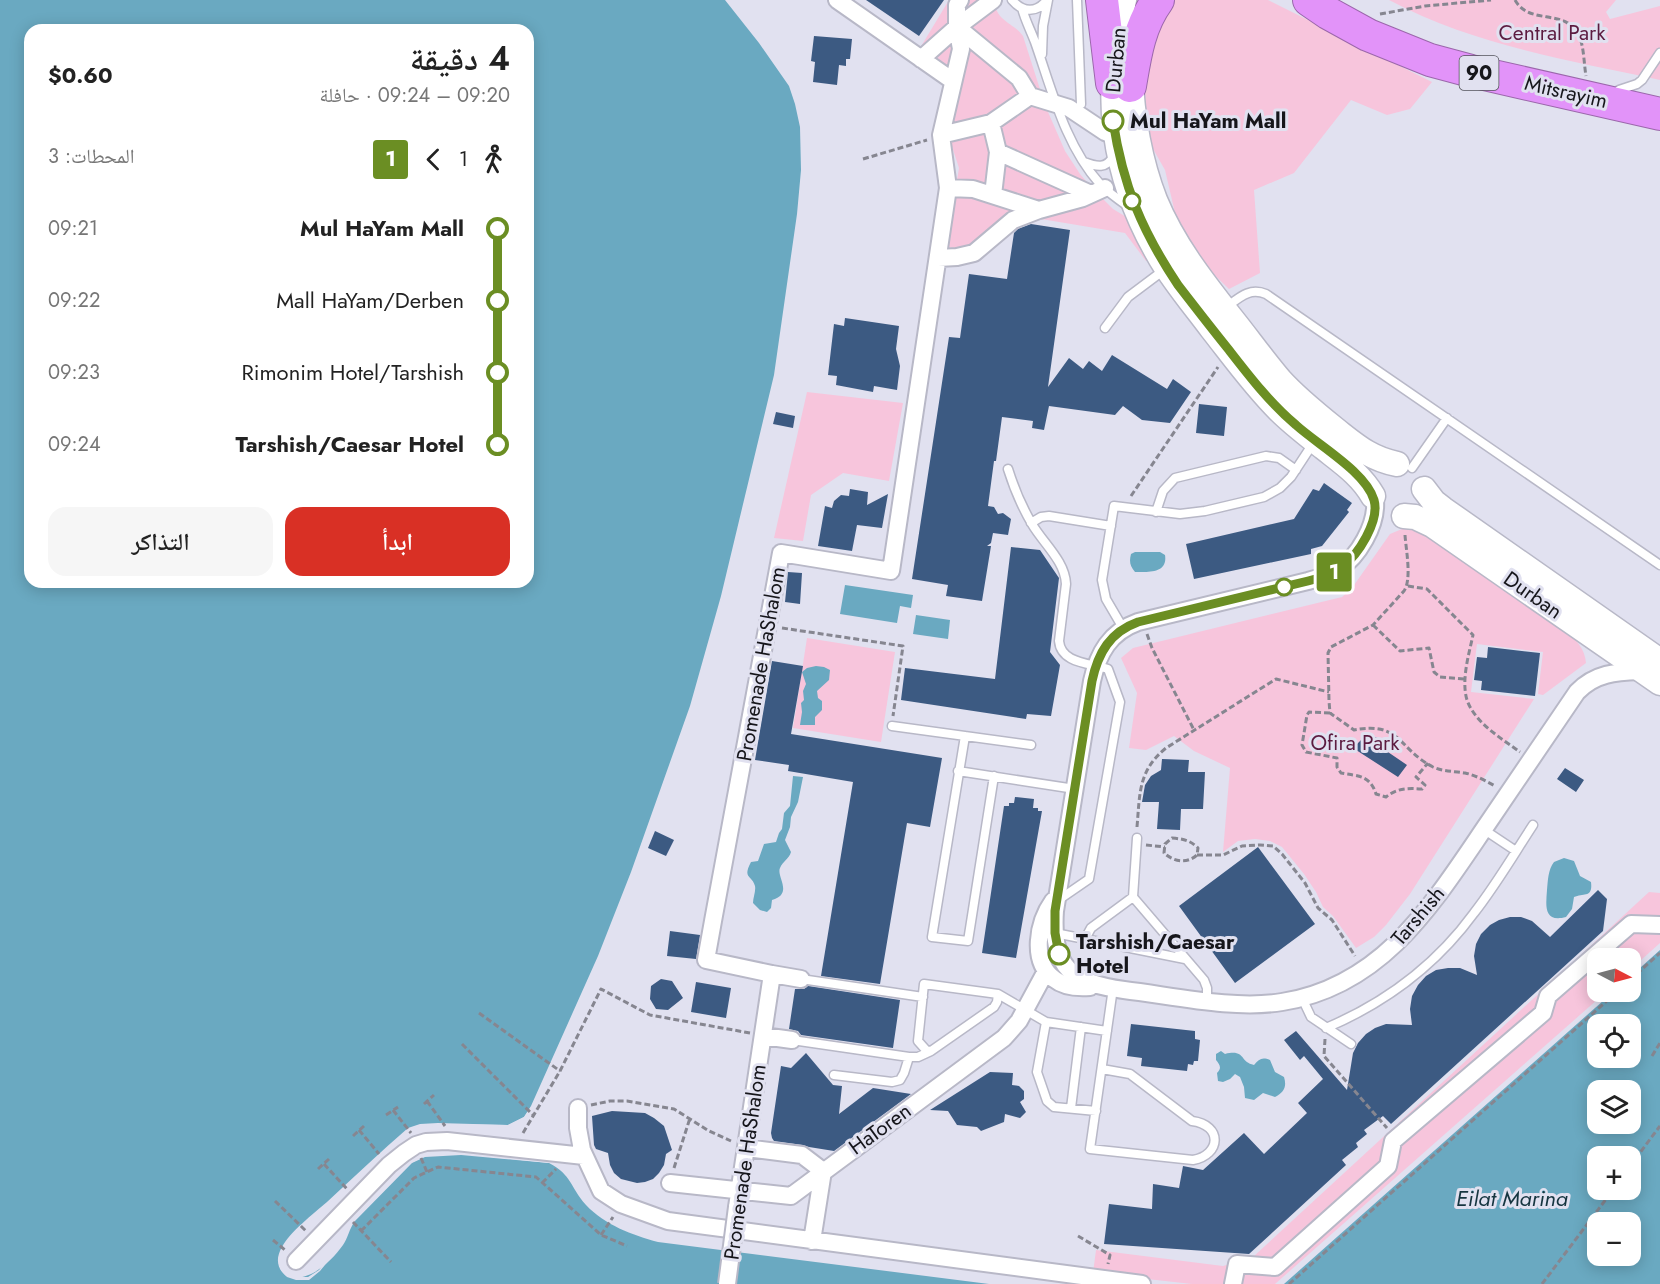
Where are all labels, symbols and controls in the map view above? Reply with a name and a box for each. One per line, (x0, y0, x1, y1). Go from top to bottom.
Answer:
park label: Central Park (1498, 18, 1606, 48)
street label: Durban (1098, 26, 1134, 94)
text: 4 دقيقة (410, 35, 510, 82)
road number: 90 (1460, 56, 1498, 90)
text: $0.60 (48, 59, 113, 91)
street label: Mitsrayim (1522, 68, 1610, 116)
text: 09:20 – 09:24 · حافلة (320, 81, 510, 110)
place label: Mul HaYam Mall (1130, 106, 1286, 136)
marker: Mul HaYam Mall (1102, 110, 1124, 132)
text: المحطات: 3 (48, 142, 135, 171)
icon: back (417, 143, 450, 176)
icon: walk (477, 143, 510, 176)
text: 1 (385, 144, 396, 174)
text: 1 (459, 145, 468, 174)
unlabelled marker (1123, 192, 1141, 210)
text: Mul HaYam Mall (300, 212, 464, 244)
text: 09:21 (48, 214, 98, 243)
text: Mall HaYam/Derben (276, 284, 464, 316)
text: 09:22 (48, 286, 100, 315)
text: Rimonim Hotel/Tarshish (241, 356, 464, 388)
text: 09:23 (48, 358, 100, 387)
text: Tarshish/Caesar Hotel (236, 428, 464, 460)
text: 09:24 (48, 430, 101, 459)
button: التذاكر (48, 507, 273, 576)
button: ابدأ (285, 507, 510, 576)
line badge: 1 (1314, 552, 1354, 592)
text: 1 (1329, 557, 1339, 587)
street label: Promenade HaShalom (729, 564, 793, 764)
street label: Durban (1498, 564, 1568, 626)
unlabelled marker (1275, 578, 1293, 596)
park label: Ofira Park (1310, 728, 1400, 758)
street label: Tarshish (1384, 880, 1452, 952)
place label: Tarshish/Caesar Hotel (1076, 927, 1235, 981)
marker: Tarshish/Caesar Hotel (1048, 943, 1070, 965)
north arrow (1587, 948, 1641, 1002)
map controls (1587, 948, 1641, 1266)
button: locate (1587, 1014, 1641, 1068)
street label: Promenade HaShalom (716, 1062, 774, 1262)
button: layers (1587, 1080, 1641, 1134)
street label: HaToren (843, 1096, 917, 1162)
button: + (1587, 1146, 1641, 1200)
water label: Eilat Marina (1456, 1182, 1568, 1214)
button: − (1587, 1212, 1641, 1266)

